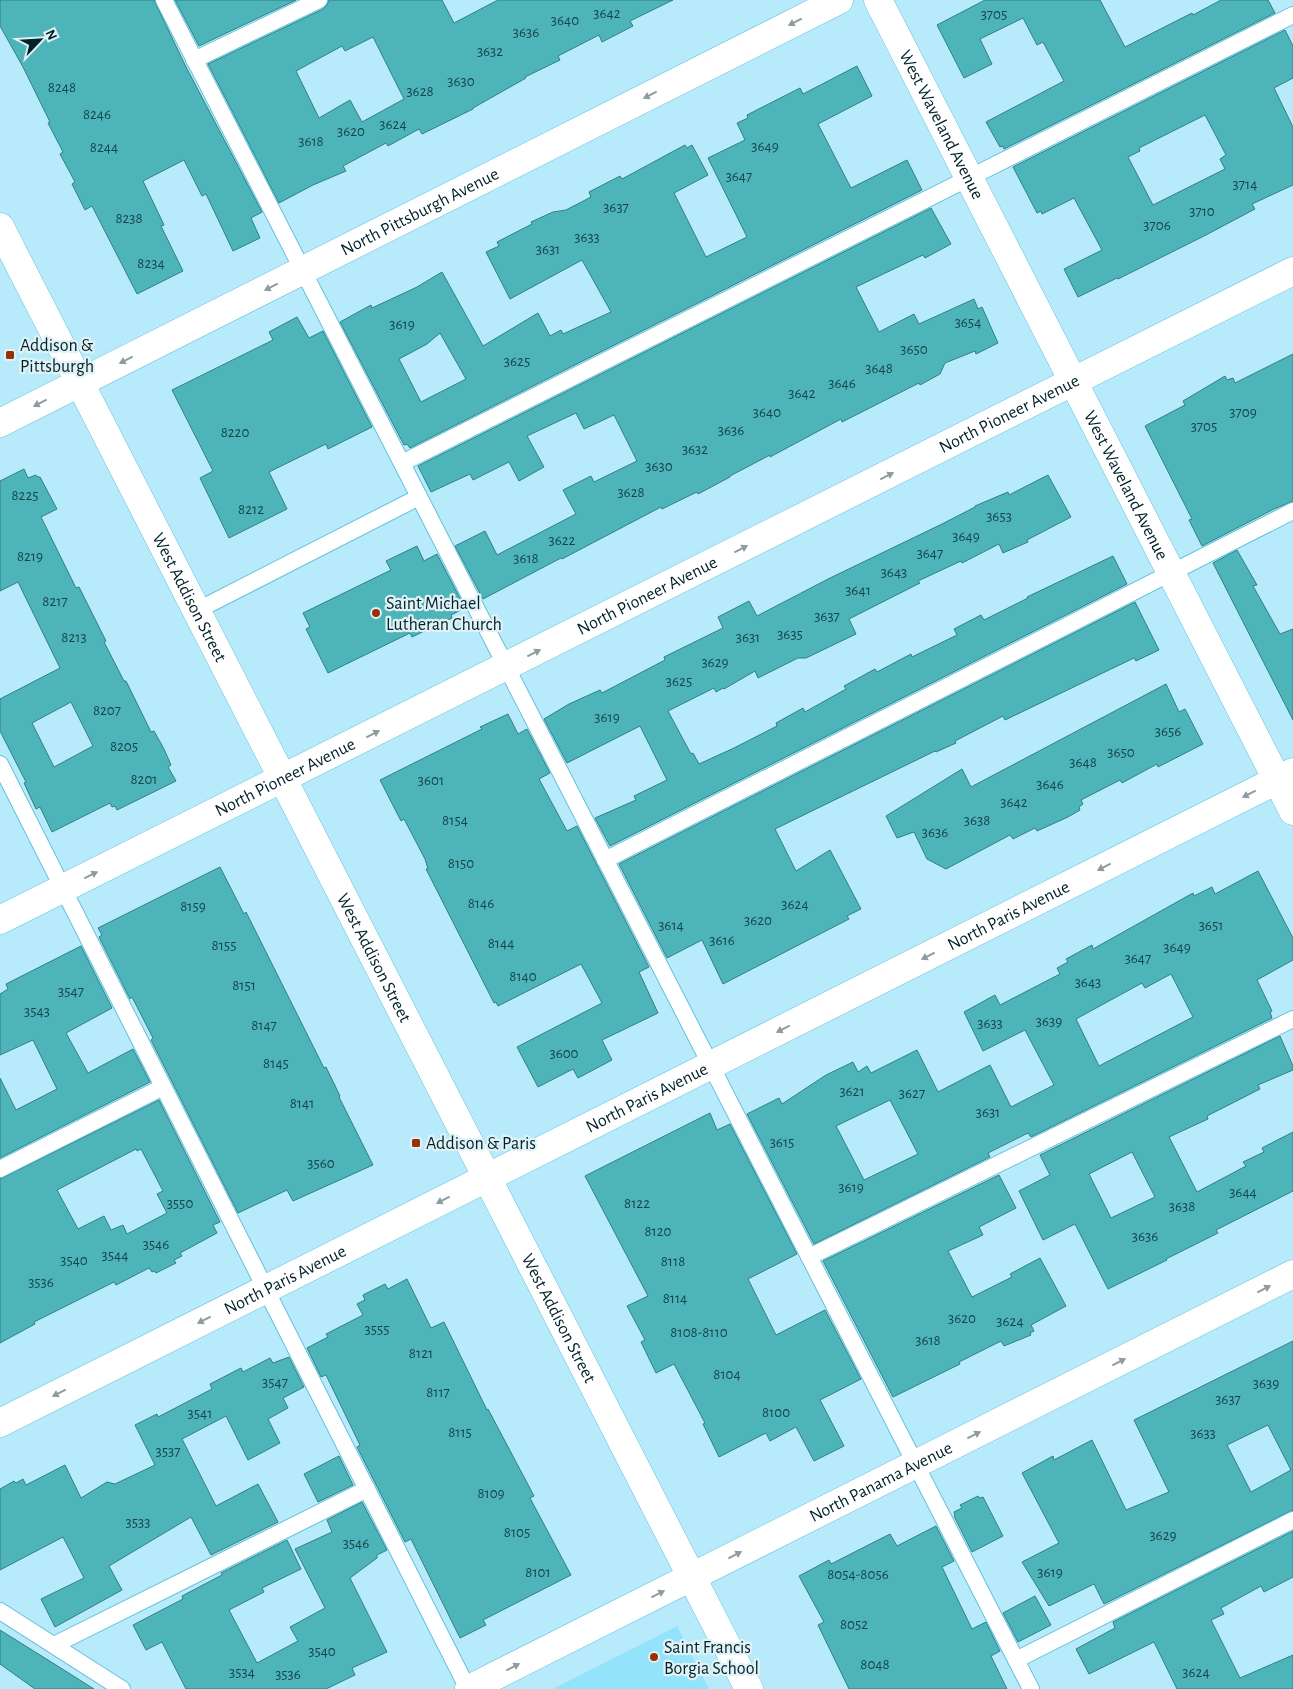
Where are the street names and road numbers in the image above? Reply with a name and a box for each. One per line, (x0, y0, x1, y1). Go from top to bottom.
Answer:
street label: West Waveland Avenue (895, 48, 986, 202)
street label: North Pittsburgh Avenue (338, 165, 502, 260)
street label: North Pioneer Avenue (937, 372, 1082, 457)
street label: West Waveland Avenue (1080, 408, 1171, 563)
street label: West Addison Street (148, 530, 229, 665)
street label: North Pioneer Avenue (575, 553, 720, 639)
street label: North Pioneer Avenue (213, 735, 359, 820)
street label: North Paris Avenue (945, 878, 1073, 954)
street label: West Addison Street (333, 891, 414, 1026)
street label: North Paris Avenue (583, 1060, 711, 1136)
street label: North Paris Avenue (221, 1242, 349, 1319)
street label: West Addison Street (518, 1251, 599, 1386)
street label: North Panama Avenue (807, 1439, 955, 1526)

